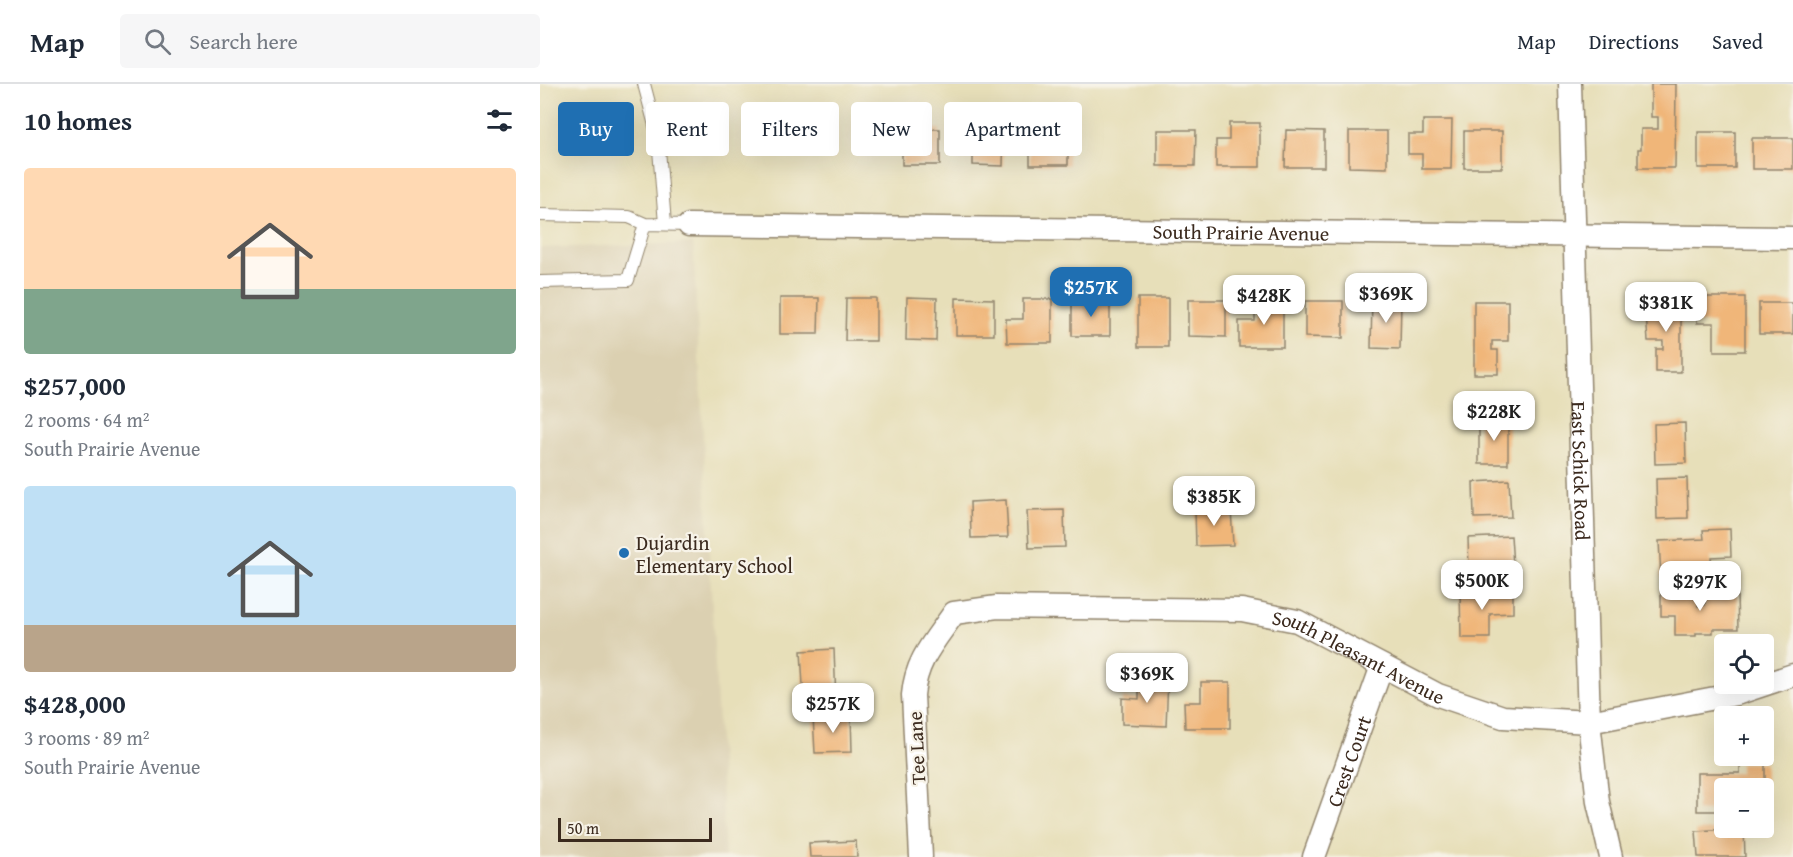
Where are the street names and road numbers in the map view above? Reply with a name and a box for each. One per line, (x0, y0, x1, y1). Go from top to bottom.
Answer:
street label: South Prairie Avenue (1153, 216, 1329, 247)
street label: East Schick Road (1565, 401, 1598, 541)
street label: South Pleasant Avenue (1270, 602, 1448, 711)
street label: Tee Lane (900, 711, 932, 785)
street label: Crest Court (1319, 711, 1378, 810)

